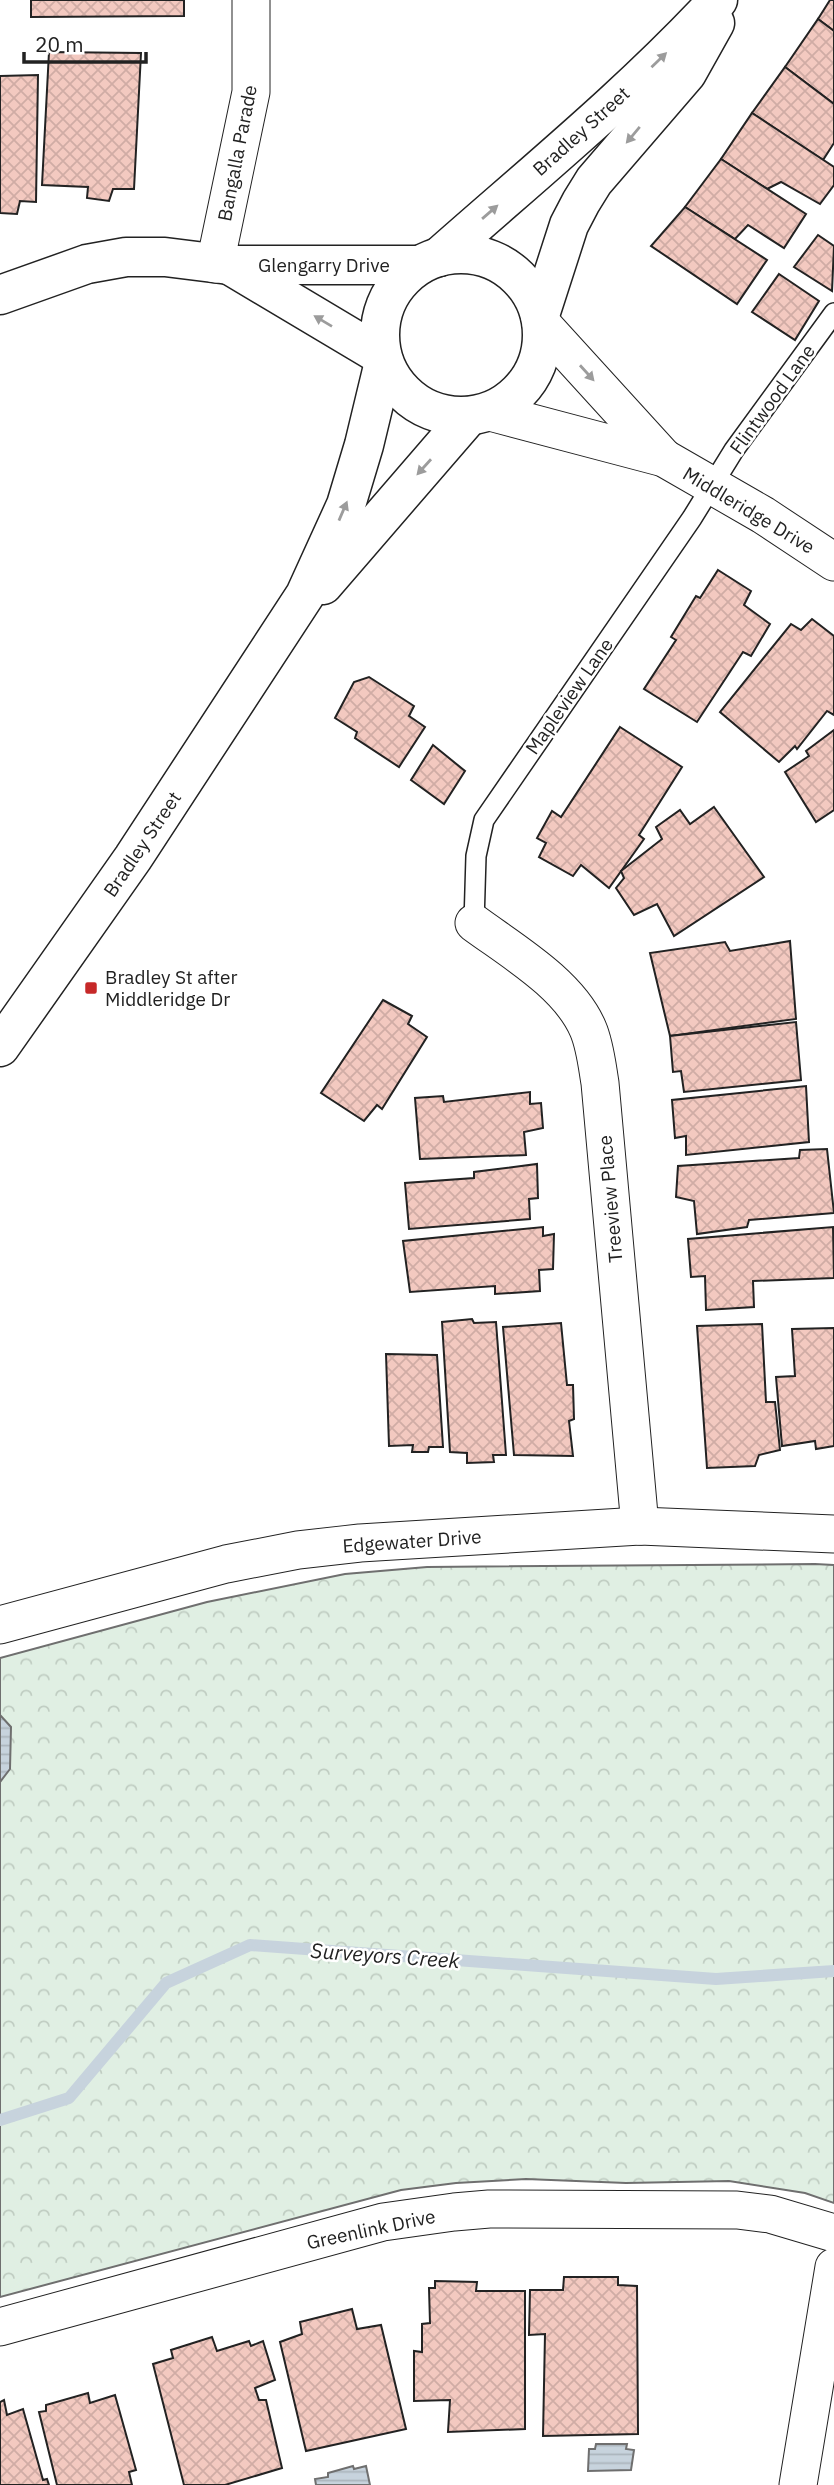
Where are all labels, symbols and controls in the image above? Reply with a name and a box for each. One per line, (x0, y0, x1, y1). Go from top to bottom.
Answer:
scale bar (24, 21, 147, 65)
text: 20 m (35, 30, 84, 58)
one-way arrow (651, 51, 668, 68)
street label: Bradley Street (528, 81, 634, 181)
street label: Bangalla Parade (212, 83, 262, 223)
one-way arrow (626, 127, 641, 144)
one-way arrow (481, 204, 499, 220)
street label: Glengarry Drive (258, 253, 390, 277)
one-way arrow (314, 315, 333, 327)
street label: Flintwood Lane (724, 339, 820, 459)
one-way arrow (579, 364, 595, 381)
one-way arrow (416, 458, 432, 476)
street label: Middleridge Drive (679, 461, 819, 559)
one-way arrow (338, 501, 349, 522)
street label: Mapleview Lane (520, 633, 618, 759)
street label: Bradley Street (98, 787, 186, 901)
place label: Bradley St after Middleridge Dr (105, 965, 237, 1011)
marker: Bradley St after Middleridge Dr (83, 980, 99, 996)
street label: Treeview Place (592, 1134, 628, 1264)
street label: Edgewater Drive (342, 1524, 482, 1558)
water label: Surveyors Creek (310, 1936, 461, 1974)
street label: Greenlink Drive (304, 2204, 438, 2254)

